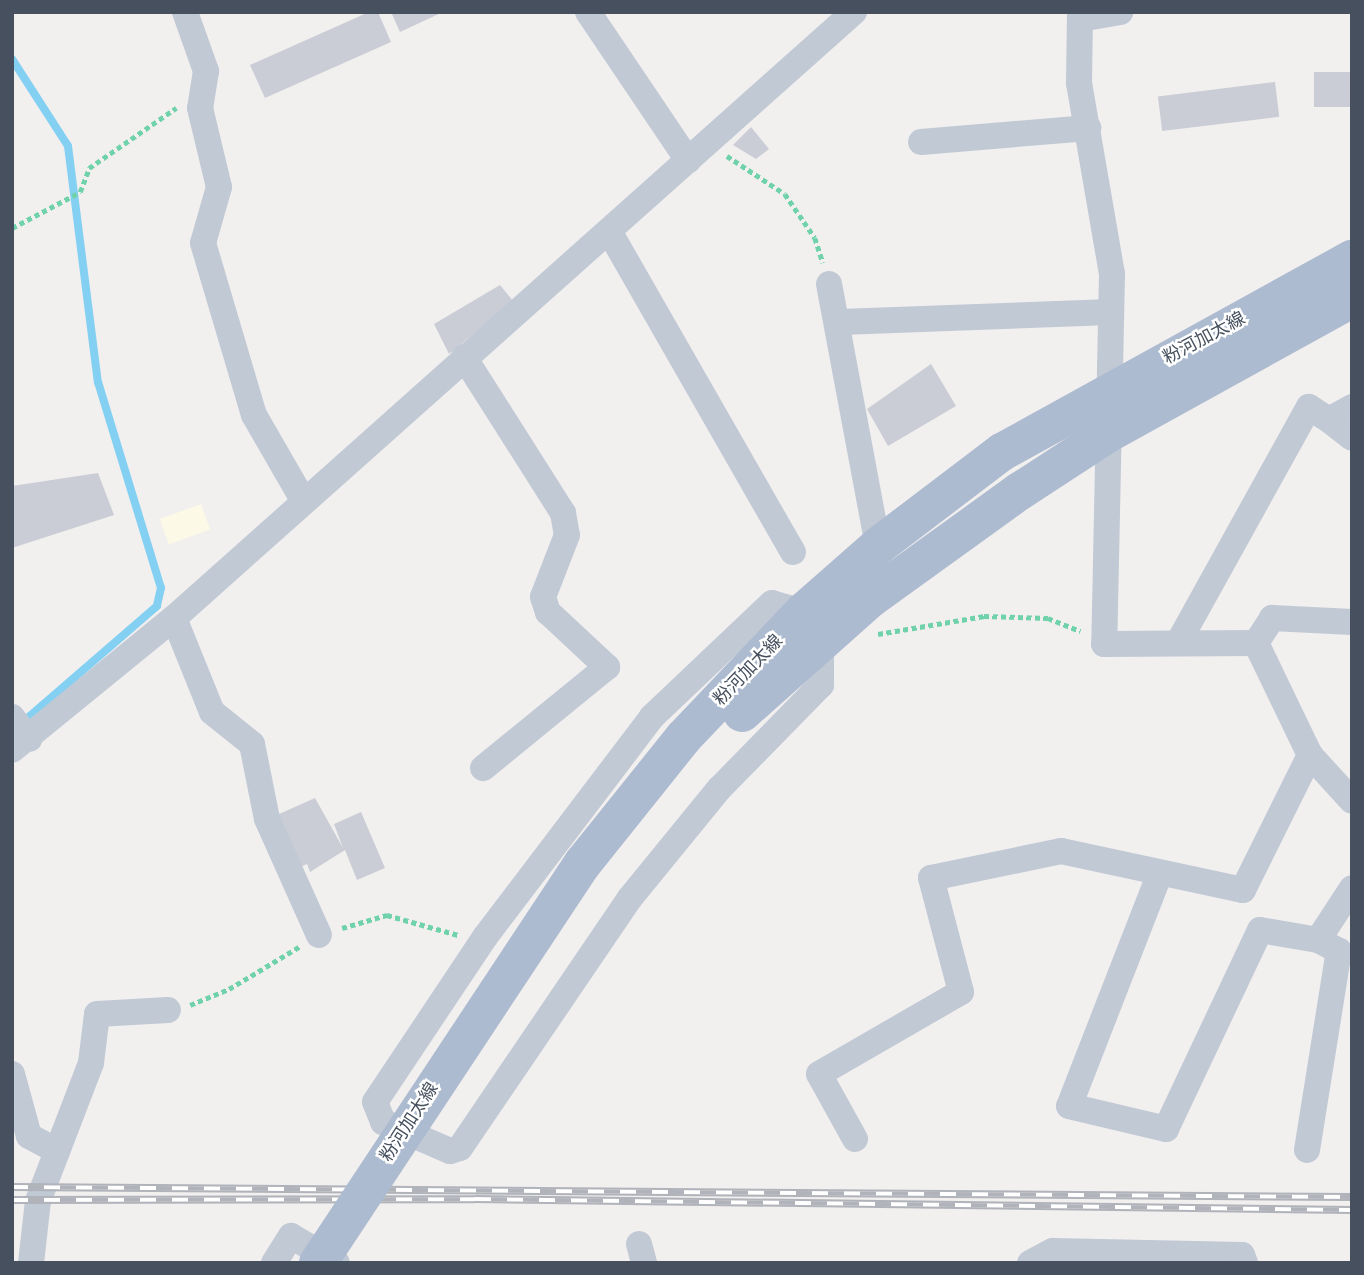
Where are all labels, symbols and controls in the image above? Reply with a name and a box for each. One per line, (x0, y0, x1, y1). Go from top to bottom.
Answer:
street label: 粉河加太線 (1159, 307, 1249, 369)
street label: 粉河加太線 (709, 630, 787, 710)
street label: 粉河加太線 (375, 1078, 443, 1166)

